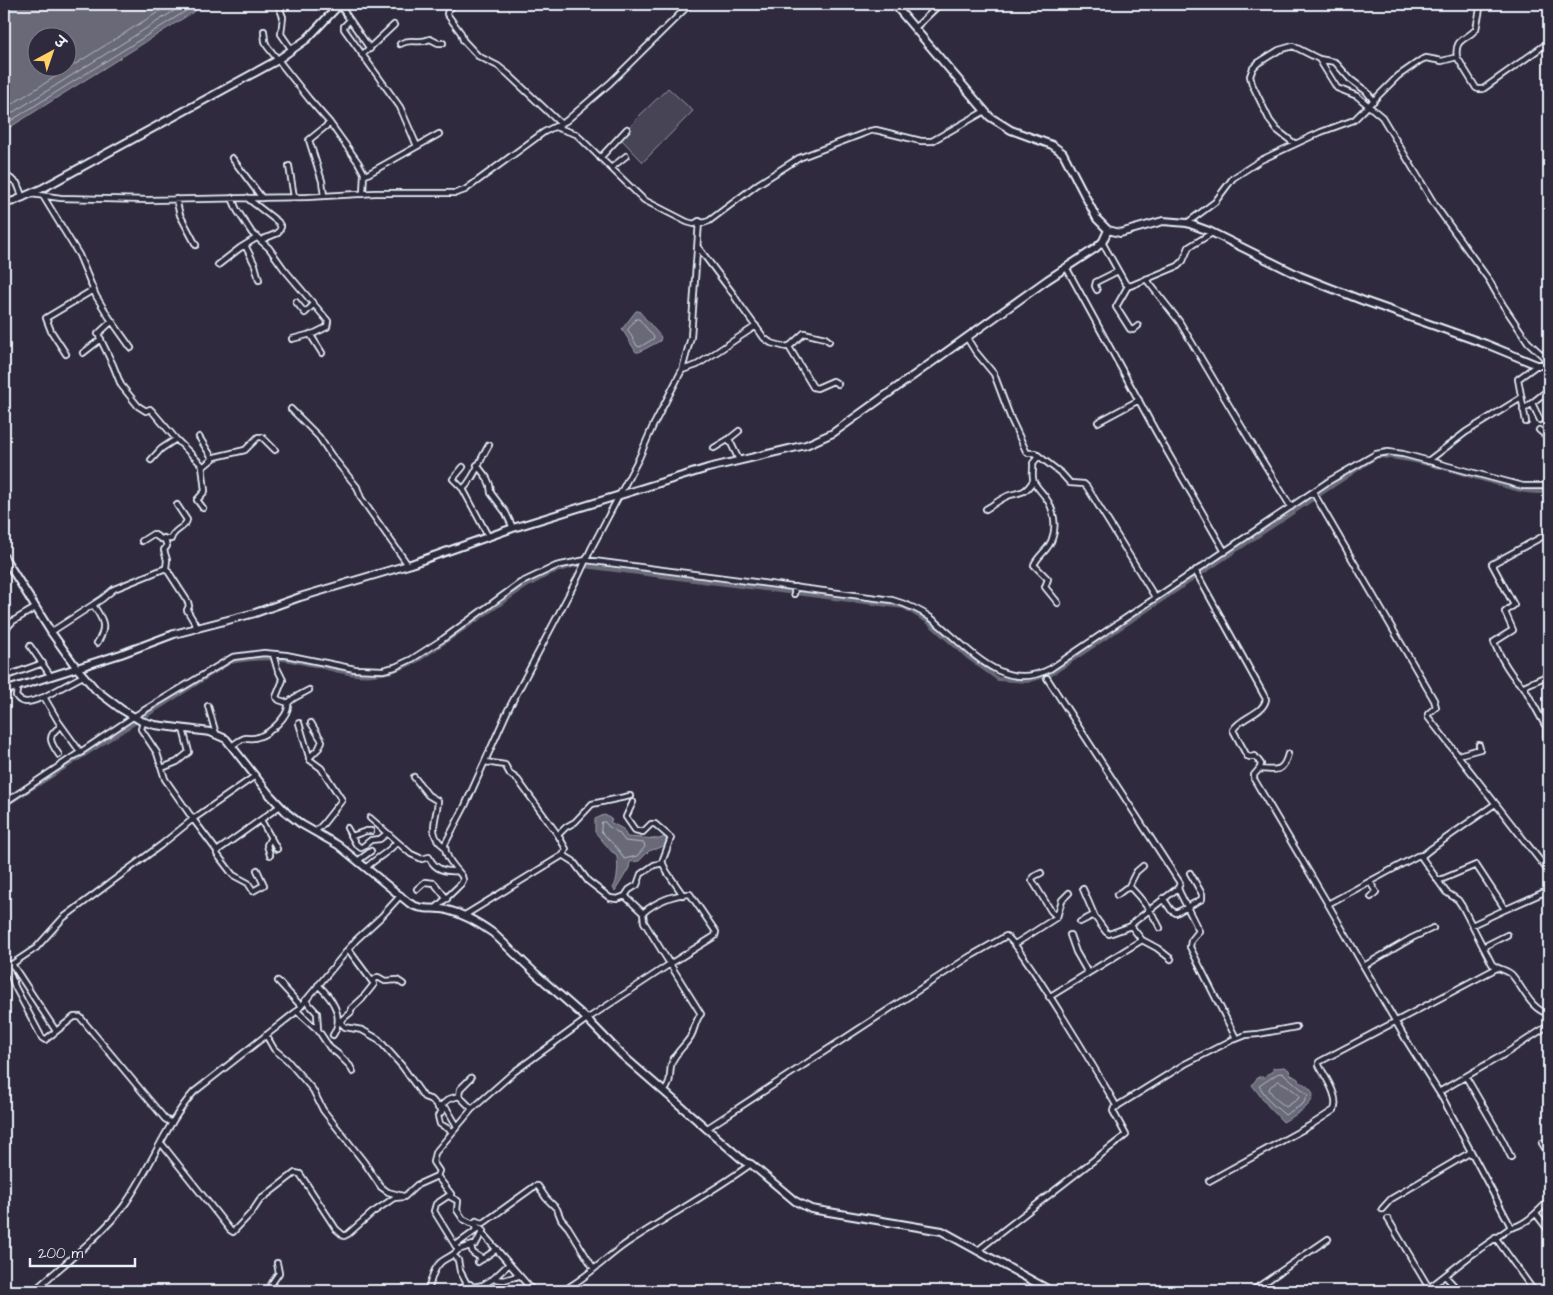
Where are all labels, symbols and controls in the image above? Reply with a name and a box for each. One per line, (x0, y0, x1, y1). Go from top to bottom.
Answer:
north arrow (28, 28, 78, 78)
text: उ (48, 31, 71, 55)
scale bar (30, 1235, 135, 1267)
text: 200 m (38, 1243, 84, 1264)

